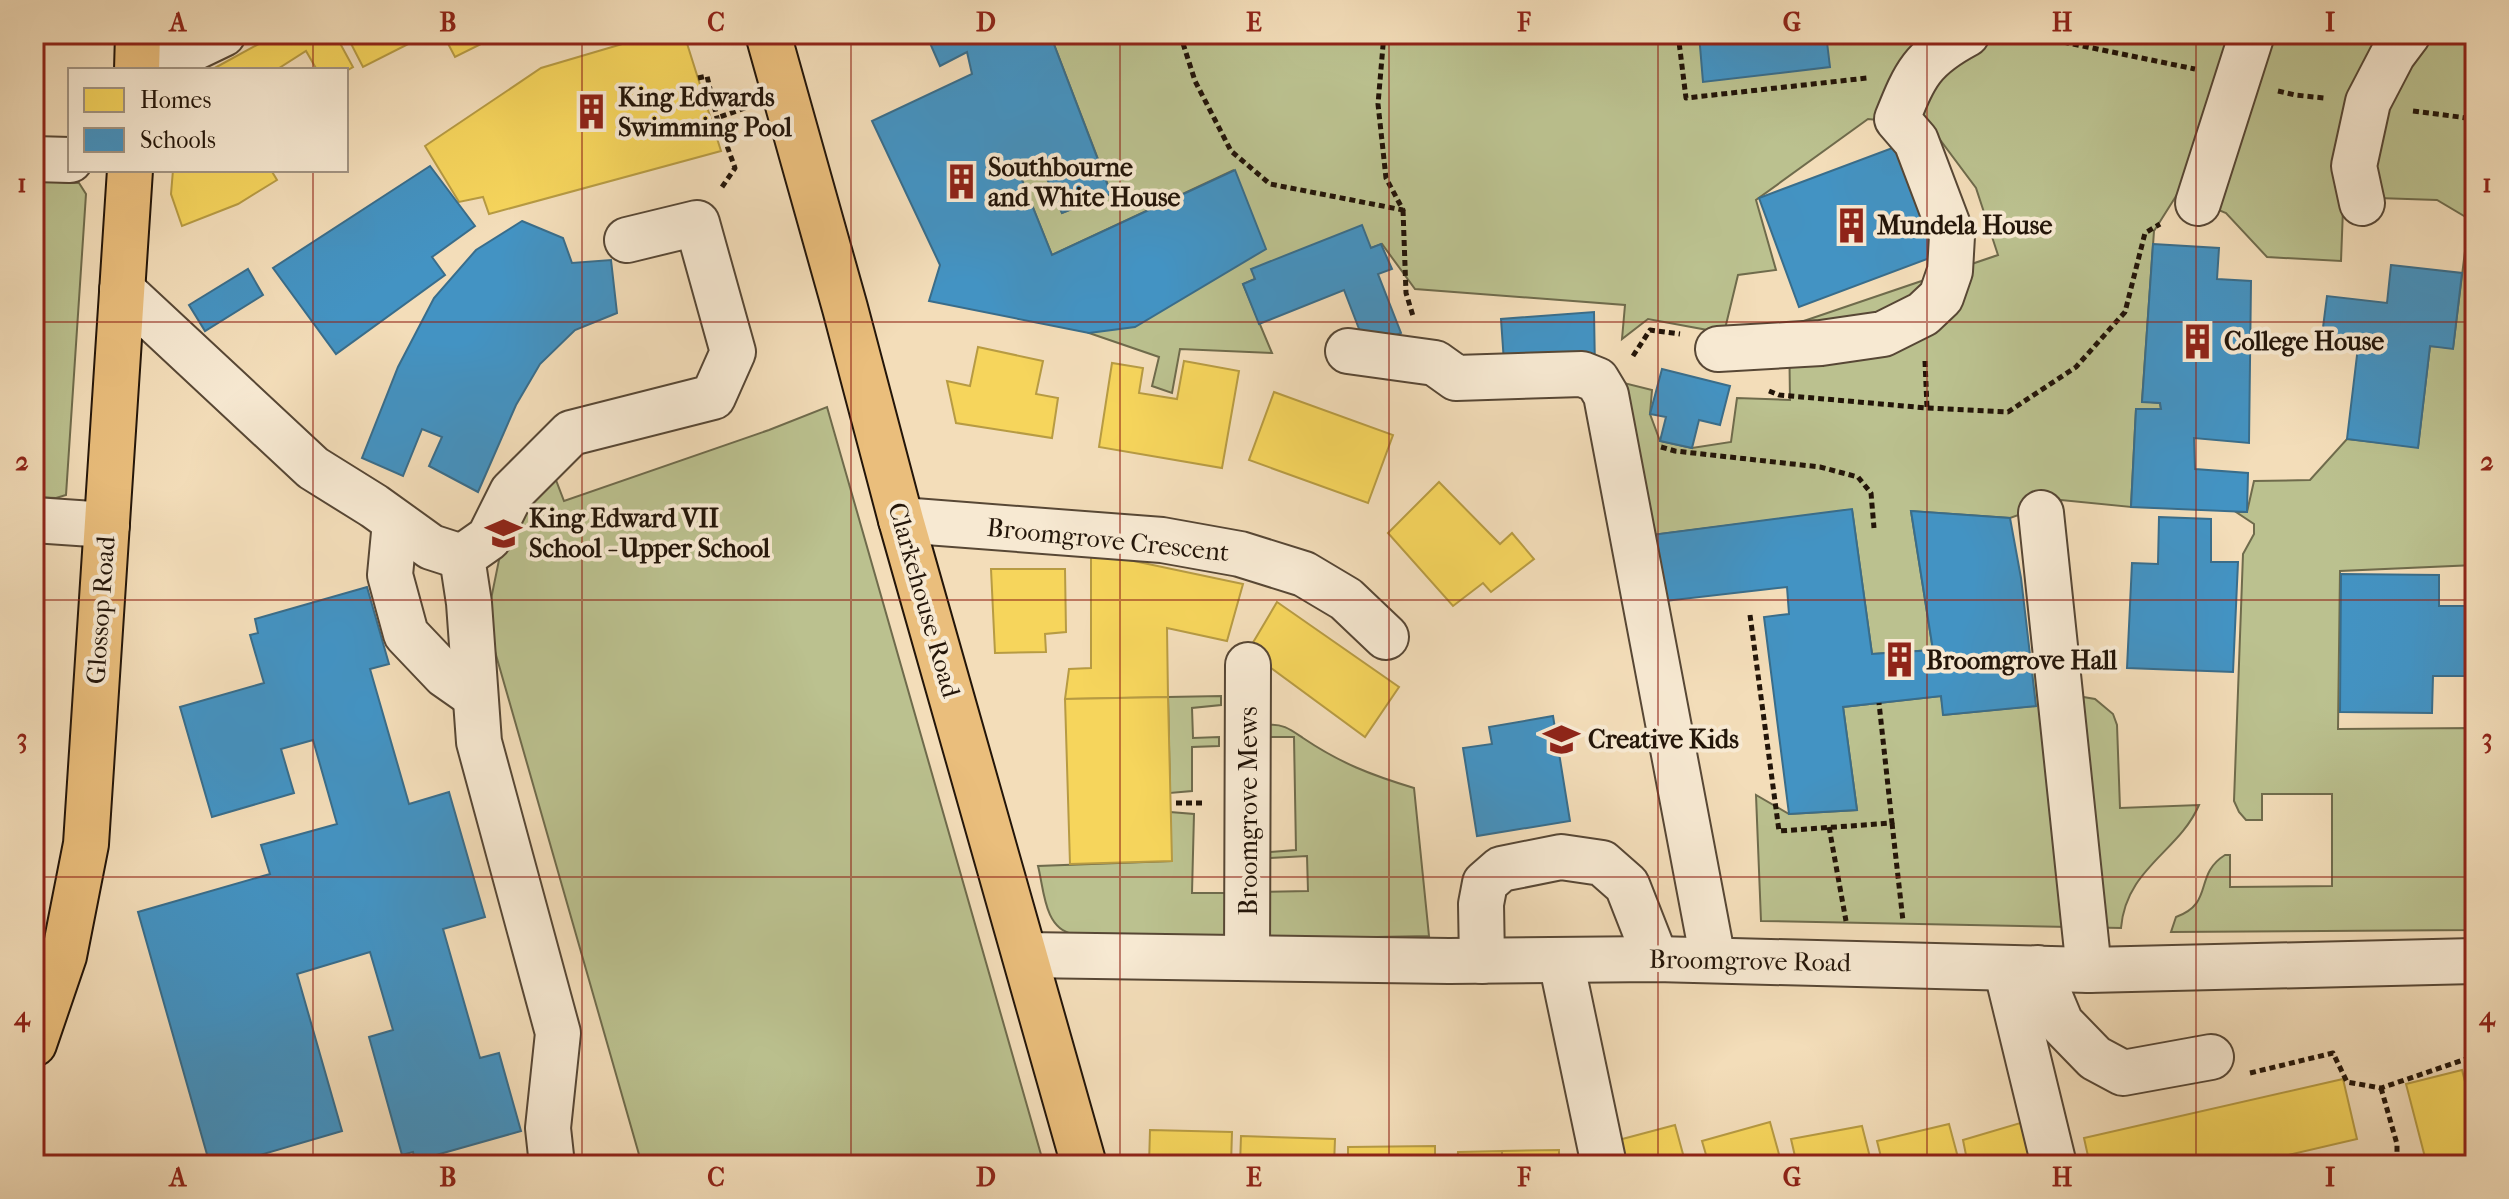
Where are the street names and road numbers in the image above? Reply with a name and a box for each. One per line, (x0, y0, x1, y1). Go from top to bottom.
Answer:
street label: Clarkehouse Road (881, 499, 967, 702)
street label: Broomgrove Crescent (985, 512, 1231, 568)
street label: Glossop Road (80, 534, 122, 685)
street label: Broomgrove Mews (1233, 706, 1264, 916)
street label: Broomgrove Road (1649, 944, 1852, 978)

